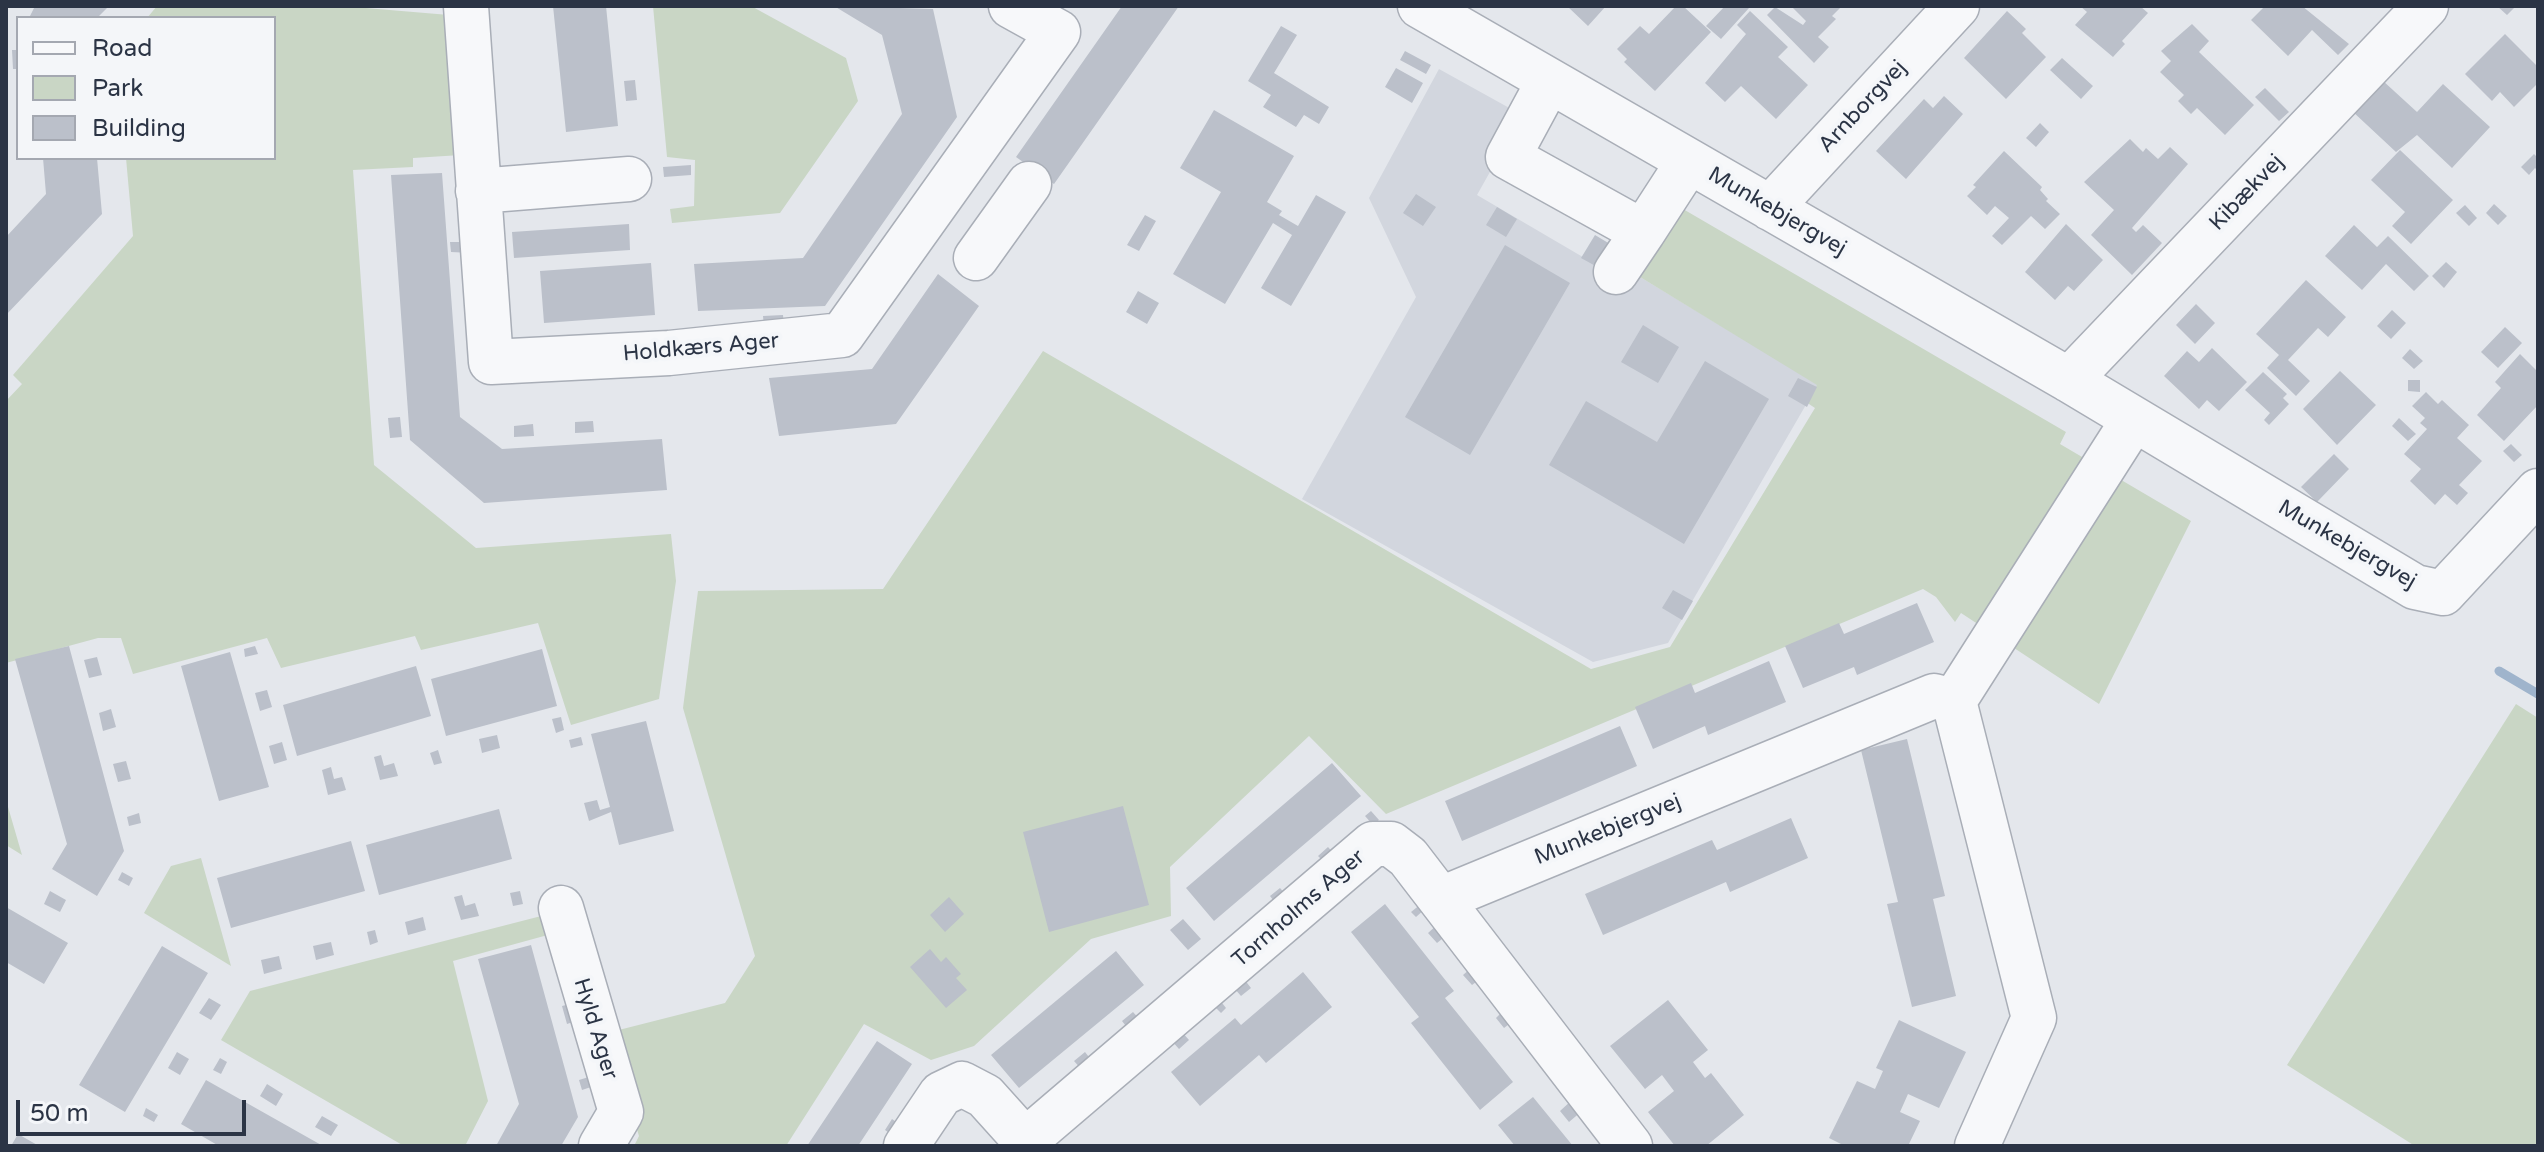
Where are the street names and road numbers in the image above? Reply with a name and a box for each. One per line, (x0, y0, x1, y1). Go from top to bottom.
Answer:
street label: Arnborgvej (1813, 55, 1913, 159)
street label: Kibækvej (2204, 149, 2290, 237)
street label: Munkebjergvej (1703, 162, 1851, 262)
street label: Holdkærs Ager (622, 328, 780, 368)
street label: Munkebjergvej (2273, 495, 2421, 595)
street label: Munkebjergvej (1531, 789, 1685, 871)
street label: Tornholms Ager (1227, 844, 1371, 974)
street label: Hyld Ager (567, 975, 623, 1083)

